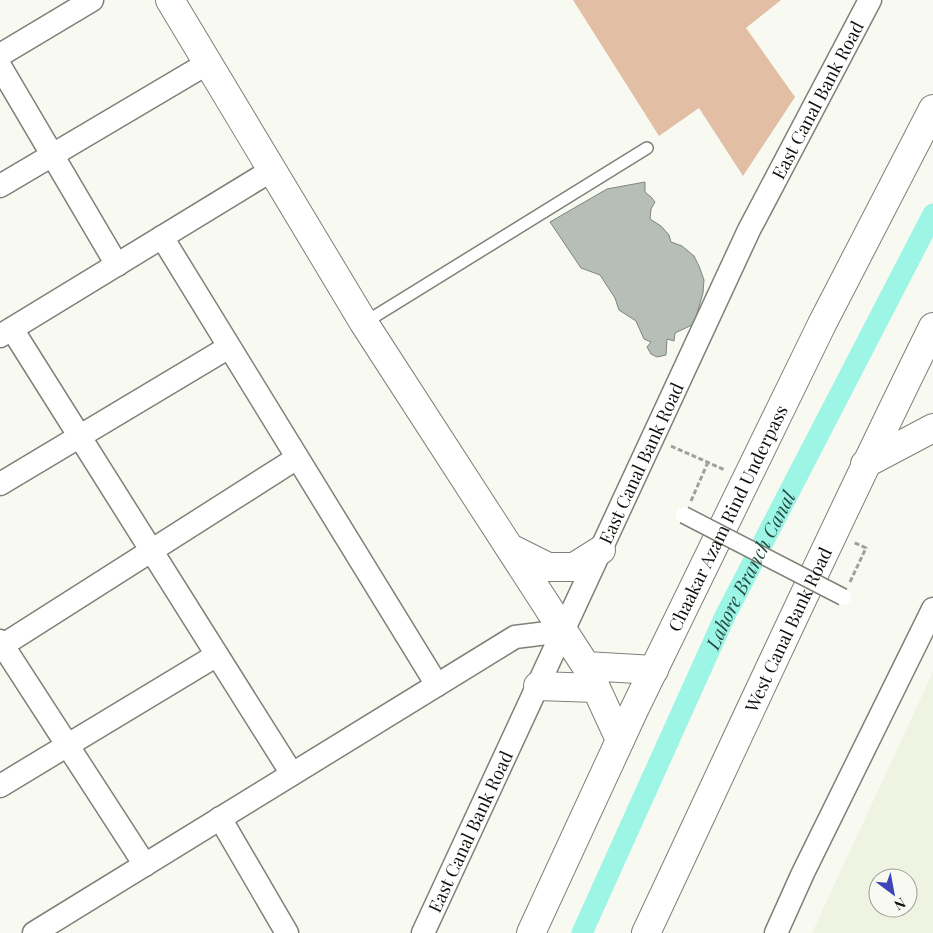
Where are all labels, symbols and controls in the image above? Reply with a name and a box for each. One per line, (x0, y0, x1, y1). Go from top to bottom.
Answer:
street label: East Canal Bank Road (766, 16, 869, 183)
street label: East Canal Bank Road (593, 378, 689, 548)
street label: Chaakar Azam Rind Underpass (662, 401, 793, 635)
water label: Lahore Branch Canal (698, 486, 801, 654)
street label: West Canal Bank Road (739, 543, 837, 717)
street label: East Canal Bank Road (422, 746, 518, 916)
north arrow (868, 868, 918, 918)
text: N (891, 894, 909, 915)

